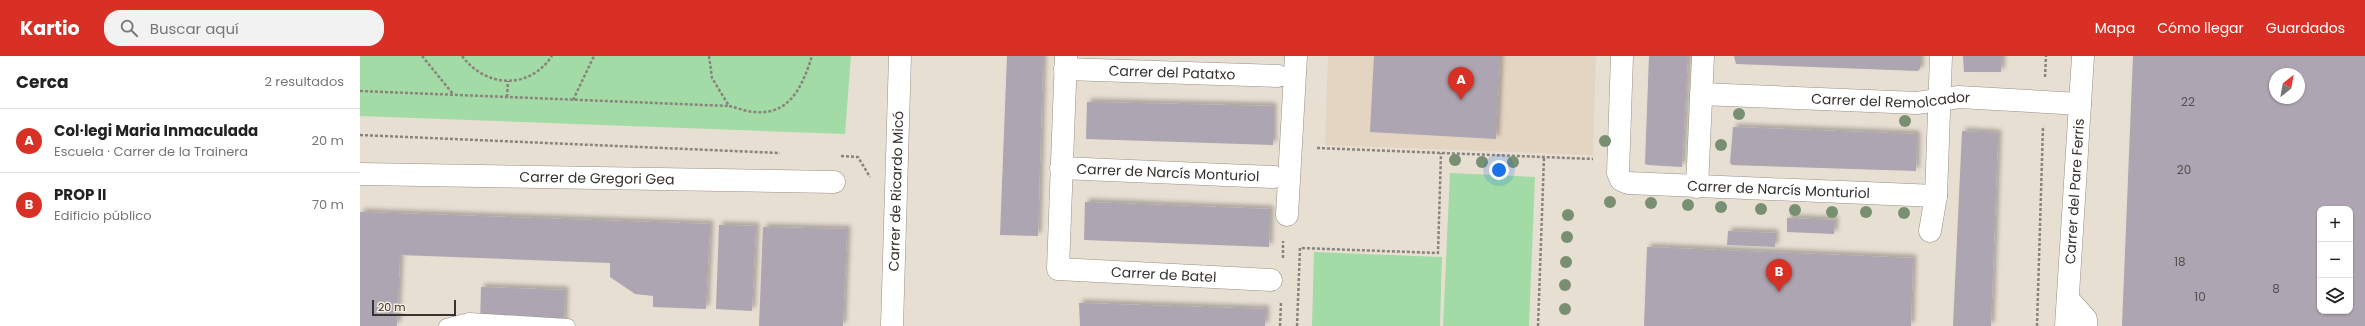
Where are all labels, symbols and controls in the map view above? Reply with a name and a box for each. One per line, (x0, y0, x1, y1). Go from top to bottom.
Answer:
search box (104, 10, 384, 46)
text: Kartio (20, 15, 80, 42)
icon: search (118, 17, 140, 39)
text: Buscar aquí (150, 18, 239, 39)
text: Mapa (2095, 18, 2135, 38)
text: Cómo llegar (2157, 18, 2244, 38)
text: Guardados (2266, 18, 2345, 38)
street label: Carrer del Patatxo (1108, 60, 1236, 85)
pin: A (1448, 67, 1474, 100)
north arrow (2269, 68, 2305, 104)
text: Cerca (16, 70, 69, 94)
text: 2 resultados (264, 72, 344, 91)
street label: Carrer del Remolcador (1811, 87, 1971, 113)
house number: 22 (2181, 93, 2195, 110)
street label: Carrer de Ricardo Micó (884, 110, 908, 272)
street label: Carrer del Pare Ferris (2060, 118, 2089, 265)
text: Col·legi Maria Inmaculada (54, 120, 258, 141)
text: A (24, 131, 34, 150)
text: 20 m (311, 131, 344, 150)
text: Escuela · Carrer de la Trainera (54, 142, 248, 161)
street label: Carrer de Narcís Monturiol (1076, 159, 1260, 186)
your location (1489, 160, 1509, 180)
house number: 20 (2177, 161, 2191, 178)
street label: Carrer de Gregori Gea (519, 167, 675, 189)
street label: Carrer de Narcís Monturiol (1687, 176, 1870, 203)
text: PROP II (54, 184, 106, 205)
text: B (25, 195, 33, 214)
text: 70 m (312, 195, 344, 214)
text: Edificio público (54, 206, 152, 225)
map controls (2317, 206, 2353, 314)
button: + (2317, 206, 2353, 242)
button: − (2317, 242, 2353, 278)
house number: 18 (2174, 253, 2186, 270)
pin: B (1766, 259, 1792, 292)
street label: Carrer de Batel (1110, 262, 1217, 287)
button: layers (2317, 278, 2353, 314)
house number: 8 (2272, 280, 2280, 297)
house number: 10 (2194, 288, 2206, 305)
scale bar (372, 298, 456, 317)
text: 20 m (378, 299, 406, 315)

